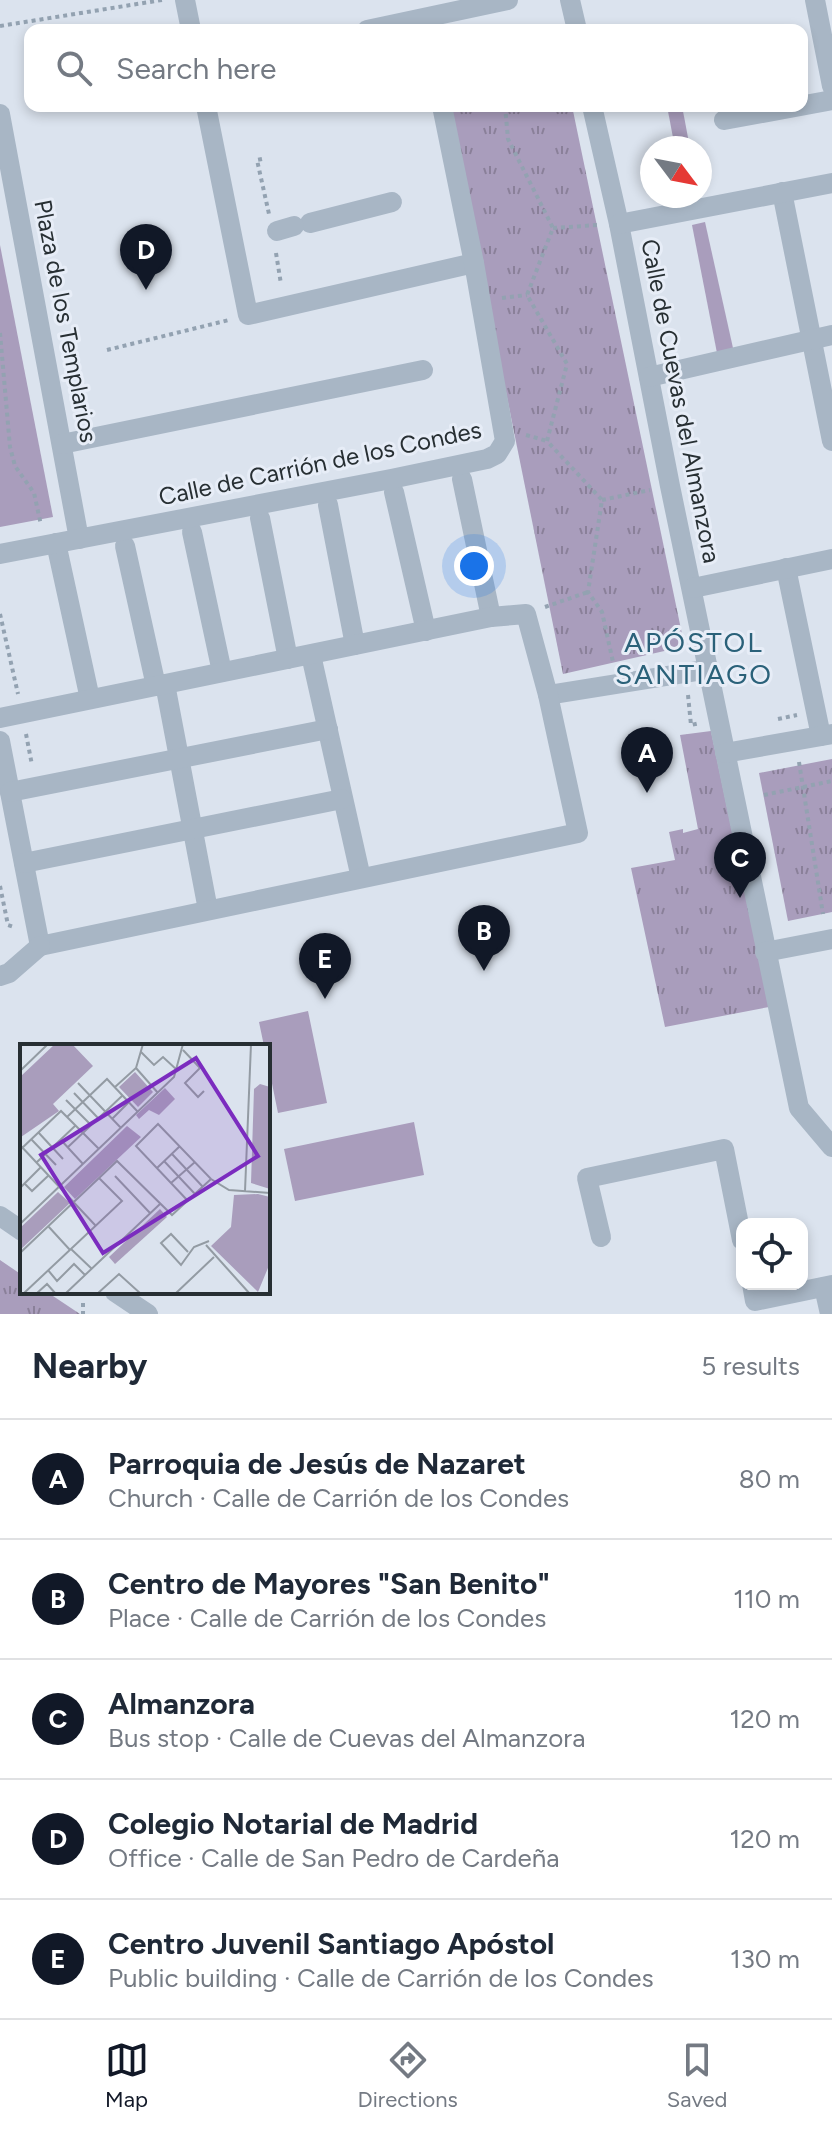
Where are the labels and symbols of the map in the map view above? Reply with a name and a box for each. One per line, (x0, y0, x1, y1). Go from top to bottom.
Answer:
north arrow (640, 136, 712, 208)
street label: Plaza de los Templarios (28, 197, 104, 445)
pin: D (120, 224, 172, 290)
street label: Calle de Cuevas del Almanzora (635, 237, 727, 565)
street label: Calle de Carrión de los Condes (156, 415, 484, 511)
your location (454, 546, 494, 586)
district label: APÓSTOL SANTIAGO (615, 625, 773, 691)
pin: A (621, 727, 673, 793)
pin: C (714, 832, 766, 898)
pin: B (458, 905, 510, 971)
pin: E (299, 933, 351, 999)
inset map (20, 1044, 270, 1294)

